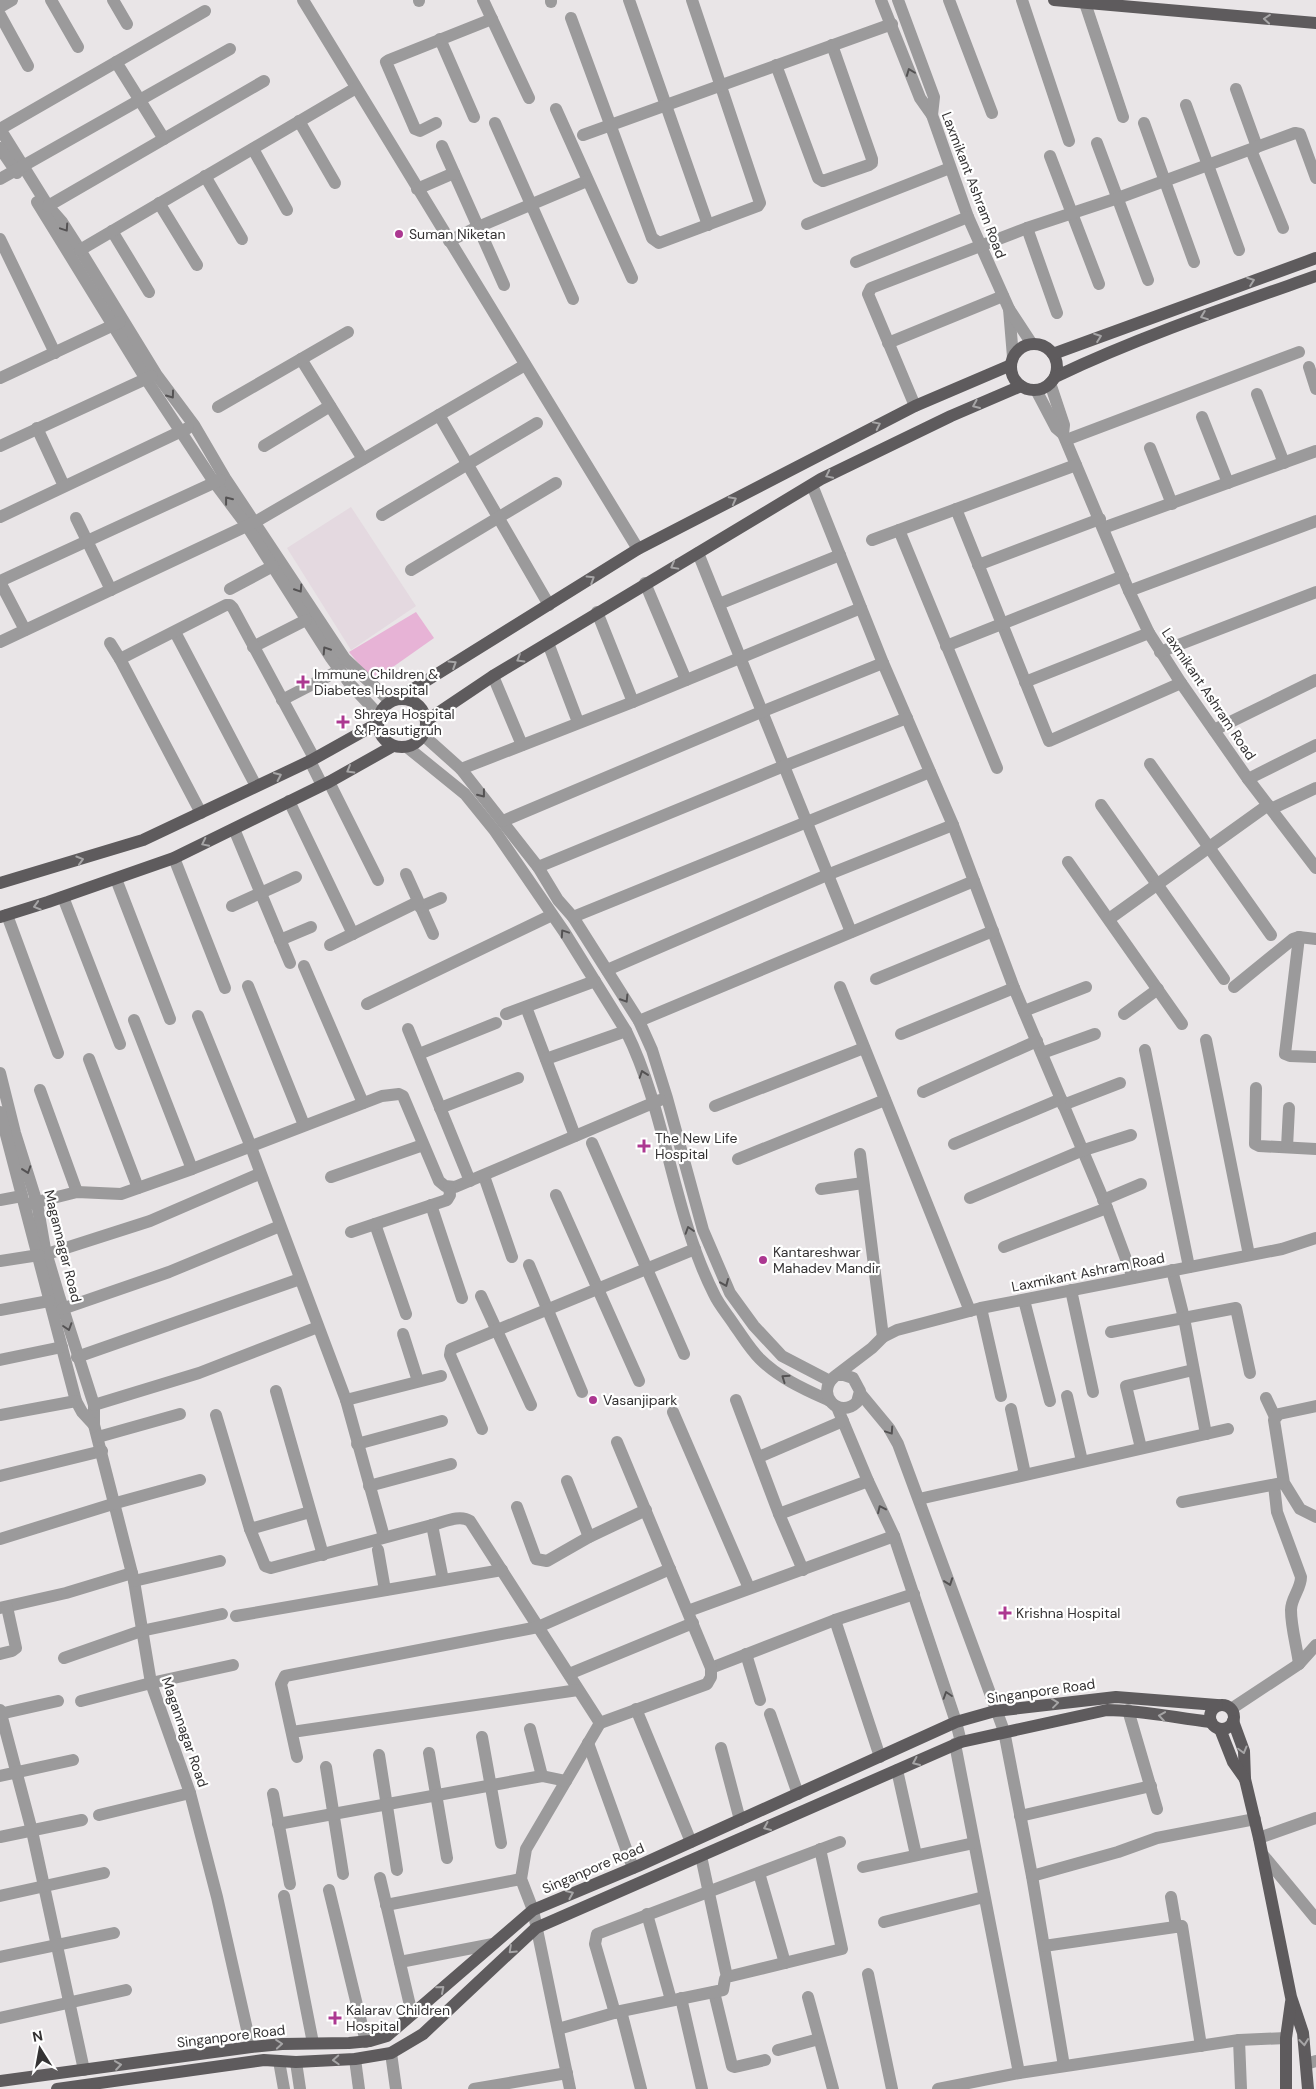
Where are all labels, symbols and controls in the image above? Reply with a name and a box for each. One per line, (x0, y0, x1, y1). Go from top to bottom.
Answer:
one-way arrow (1263, 13, 1271, 24)
one-way arrow (906, 68, 916, 76)
street label: Laxmikant Ashram Road (938, 109, 1010, 261)
one-way arrow (59, 223, 69, 232)
place label: Suman Niketan (409, 225, 505, 243)
marker: Suman Niketan (393, 228, 405, 240)
one-way arrow (1246, 277, 1255, 287)
one-way arrow (1200, 309, 1209, 320)
one-way arrow (1094, 333, 1102, 343)
one-way arrow (165, 389, 174, 399)
one-way arrow (972, 399, 981, 410)
one-way arrow (872, 421, 881, 431)
one-way arrow (826, 469, 835, 479)
one-way arrow (728, 496, 737, 506)
one-way arrow (225, 497, 233, 506)
one-way arrow (671, 560, 680, 570)
one-way arrow (586, 575, 595, 585)
one-way arrow (293, 583, 302, 592)
street label: Laxmikant Ashram Road (1158, 624, 1260, 764)
one-way arrow (323, 647, 332, 656)
one-way arrow (517, 653, 526, 663)
one-way arrow (448, 661, 457, 671)
place label: Immune Children & Diabetes Hospital (314, 665, 438, 699)
marker: Immune Children & Diabetes Hospital (296, 675, 310, 689)
place label: Shreya Hospital & Prasutigruh (354, 705, 455, 739)
marker: Shreya Hospital & Prasutigruh (336, 715, 350, 729)
one-way arrow (347, 764, 356, 774)
one-way arrow (273, 772, 282, 782)
one-way arrow (476, 789, 485, 798)
one-way arrow (201, 837, 210, 847)
one-way arrow (76, 855, 84, 865)
one-way arrow (33, 900, 42, 910)
one-way arrow (561, 929, 570, 938)
one-way arrow (619, 993, 629, 1002)
one-way arrow (639, 1070, 649, 1079)
place label: The New Life Hospital (655, 1129, 738, 1163)
marker: The New Life Hospital (637, 1139, 651, 1153)
one-way arrow (21, 1166, 31, 1174)
street label: Magannagar Road (40, 1188, 86, 1304)
one-way arrow (684, 1226, 694, 1235)
place label: Kantareshwar Mahadev Mandir (773, 1243, 880, 1277)
street label: Laxmikant Ashram Road (1010, 1248, 1166, 1296)
marker: Kantareshwar Mahadev Mandir (757, 1254, 769, 1266)
one-way arrow (719, 1278, 730, 1287)
one-way arrow (63, 1323, 73, 1331)
one-way arrow (781, 1375, 791, 1384)
place label: Vasanjipark (603, 1391, 677, 1409)
marker: Vasanjipark (587, 1394, 599, 1406)
one-way arrow (884, 1425, 893, 1435)
one-way arrow (877, 1505, 887, 1514)
one-way arrow (943, 1578, 953, 1586)
place label: Krishna Hospital (1016, 1604, 1120, 1622)
marker: Krishna Hospital (998, 1606, 1012, 1620)
street label: Magannagar Road (158, 1674, 212, 1790)
street label: Singanpore Road (986, 1674, 1096, 1708)
one-way arrow (943, 1691, 953, 1700)
one-way arrow (1052, 1698, 1060, 1709)
one-way arrow (1158, 1711, 1166, 1722)
one-way arrow (1237, 1745, 1248, 1754)
one-way arrow (912, 1755, 921, 1766)
one-way arrow (763, 1820, 772, 1831)
street label: Singanpore Road (539, 1838, 647, 1898)
one-way arrow (565, 1890, 574, 1901)
one-way arrow (509, 1944, 518, 1953)
one-way arrow (435, 1986, 444, 1995)
place label: Kalarav Children Hospital (346, 2001, 450, 2035)
marker: Kalarav Children Hospital (328, 2011, 342, 2025)
street label: Singanpore Road (176, 2020, 286, 2052)
north arrow (15, 2024, 65, 2074)
text: N (31, 2026, 44, 2046)
one-way arrow (1298, 2038, 1309, 2046)
one-way arrow (275, 2039, 283, 2050)
one-way arrow (332, 2055, 340, 2066)
one-way arrow (114, 2060, 122, 2071)

